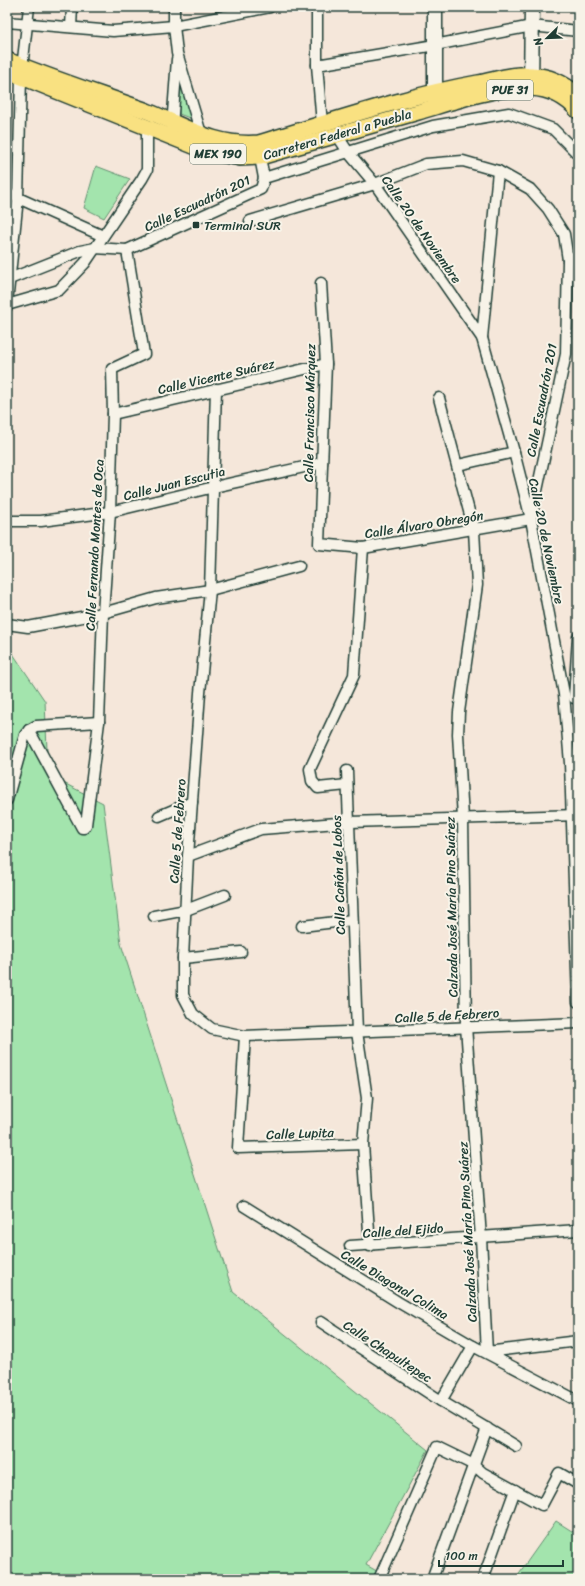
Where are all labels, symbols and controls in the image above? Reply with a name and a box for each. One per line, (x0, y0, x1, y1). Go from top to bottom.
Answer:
north arrow (527, 18, 567, 58)
text: N (528, 34, 549, 50)
road number: PUE 31 (487, 80, 533, 100)
street label: Carretera Federal a Puebla (260, 102, 414, 167)
road number: MEX 190 (190, 144, 246, 164)
street label: Calle Escuadrón 201 (140, 169, 255, 238)
street label: Calle 20 de Noviembre (375, 170, 468, 289)
place label: Terminal SUR (204, 214, 281, 237)
marker: Terminal SUR (191, 220, 201, 230)
street label: Calle Escuadrón 201 (519, 341, 564, 459)
street label: Calle Francisco Márquez (297, 343, 322, 482)
street label: Calle Vicente Suárez (155, 352, 278, 401)
street label: Calle Fernando Montes de Oca (79, 458, 110, 631)
street label: Calle Juan Escutia (121, 460, 228, 507)
street label: Calle 20 de Noviembre (522, 476, 571, 606)
street label: Calle Álvaro Obregón (363, 504, 485, 545)
street label: Calle 5 de Febrero (162, 777, 193, 884)
street label: Calle Cañón de Lobos (325, 814, 352, 935)
street label: Calzada José María Pino Suárez (438, 816, 465, 998)
street label: Calle 5 de Febrero (394, 1001, 500, 1030)
street label: Calle Lupita (266, 1121, 335, 1146)
street label: Calzada José María Pino Suárez (451, 1140, 484, 1323)
street label: Calle del Ejido (362, 1216, 445, 1245)
street label: Calle Diagonal Colima (336, 1243, 453, 1326)
street label: Calle Chapultepec (338, 1314, 437, 1389)
scale bar (439, 1542, 563, 1568)
text: 100 m (445, 1545, 478, 1567)

